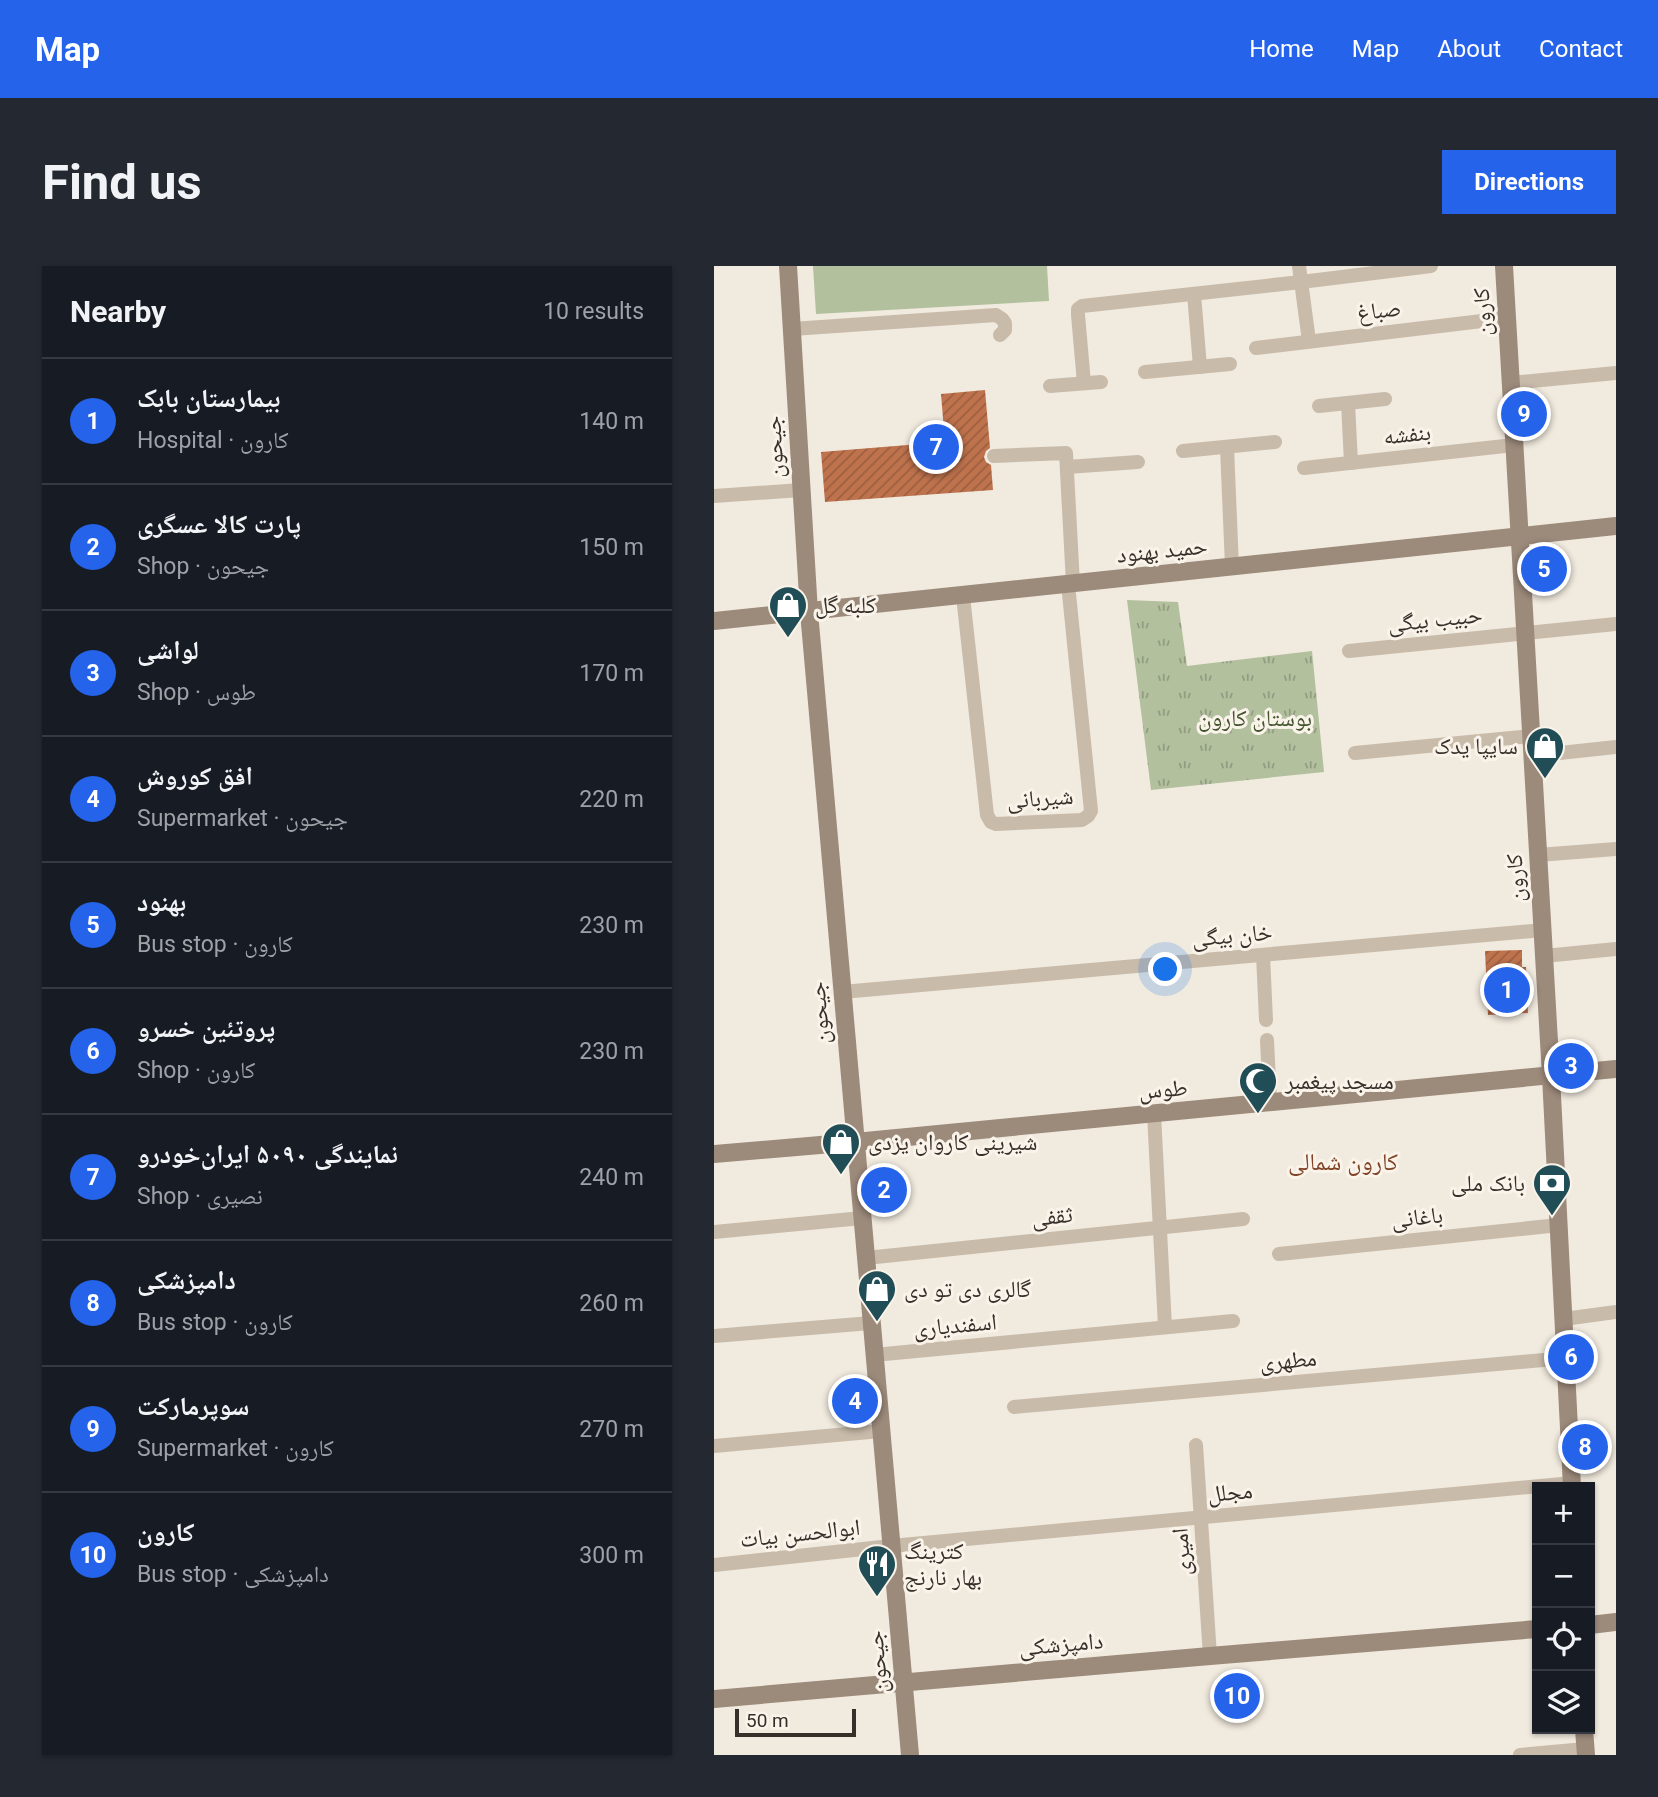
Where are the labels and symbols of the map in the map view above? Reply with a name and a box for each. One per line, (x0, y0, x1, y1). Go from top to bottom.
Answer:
street label: کارون (1468, 287, 1497, 337)
street label: صباغ (1355, 294, 1403, 328)
pin: 9 (1501, 388, 1547, 440)
street label: جیحون (759, 415, 790, 479)
street label: بنفشه (1382, 419, 1432, 450)
pin: 7 (913, 421, 959, 473)
street label: حمید بهنود (1115, 532, 1209, 569)
pin: 5 (1521, 543, 1567, 595)
shop icon: کلبه گل (767, 584, 809, 639)
place label: کلبه گل (815, 592, 877, 619)
street label: حبیب بیگی (1386, 601, 1484, 638)
park label: بوستان کارون (1198, 705, 1312, 732)
shop icon: سایپا یدک (1524, 725, 1566, 780)
place label: سایپا یدک (1434, 733, 1518, 760)
street label: شیربانی (1006, 783, 1074, 814)
street label: کارون (1501, 853, 1530, 903)
street label: خان بیگی (1191, 919, 1273, 952)
your location (1148, 952, 1182, 986)
pin: 1 (1484, 964, 1530, 1016)
street label: جیحون (803, 981, 836, 1045)
pin: 3 (1548, 1040, 1594, 1092)
mosque icon: مسجد پیغمبر (1237, 1060, 1279, 1115)
place label: مسجد پیغمبر (1284, 1068, 1394, 1095)
street label: طوس (1137, 1074, 1189, 1105)
shop icon: شیرینی کاروان یزدی (820, 1121, 862, 1176)
place label: شیرینی کاروان یزدی (868, 1129, 1037, 1156)
district label: کارون شمالی (1288, 1148, 1398, 1176)
bank icon: بانک ملی (1531, 1162, 1573, 1217)
pin: 2 (861, 1164, 907, 1216)
place label: بانک ملی (1451, 1170, 1525, 1197)
street label: ثقفی (1030, 1201, 1074, 1232)
street label: باغانی (1390, 1201, 1444, 1234)
shop icon: گالری دی تو دی (856, 1268, 898, 1323)
place label: گالری دی تو دی (904, 1276, 1031, 1303)
street label: اسفندیاری (912, 1308, 998, 1343)
pin: 6 (1548, 1331, 1594, 1383)
street label: مطهری (1258, 1345, 1318, 1376)
pin: 4 (832, 1375, 878, 1427)
pin: 8 (1562, 1421, 1608, 1473)
street label: مجلل (1206, 1477, 1254, 1508)
street label: ابوالحسن بیات (739, 1514, 862, 1553)
street label: امیری (1166, 1527, 1197, 1577)
place label: کترینگ بهار نارنج (904, 1538, 982, 1592)
restaurant icon: کترینگ بهار نارنج (856, 1543, 898, 1598)
street label: دامپزشکی (1018, 1627, 1104, 1662)
street label: جیحون (861, 1630, 894, 1694)
pin: 10 (1214, 1670, 1260, 1722)
scale bar (735, 1706, 856, 1738)

